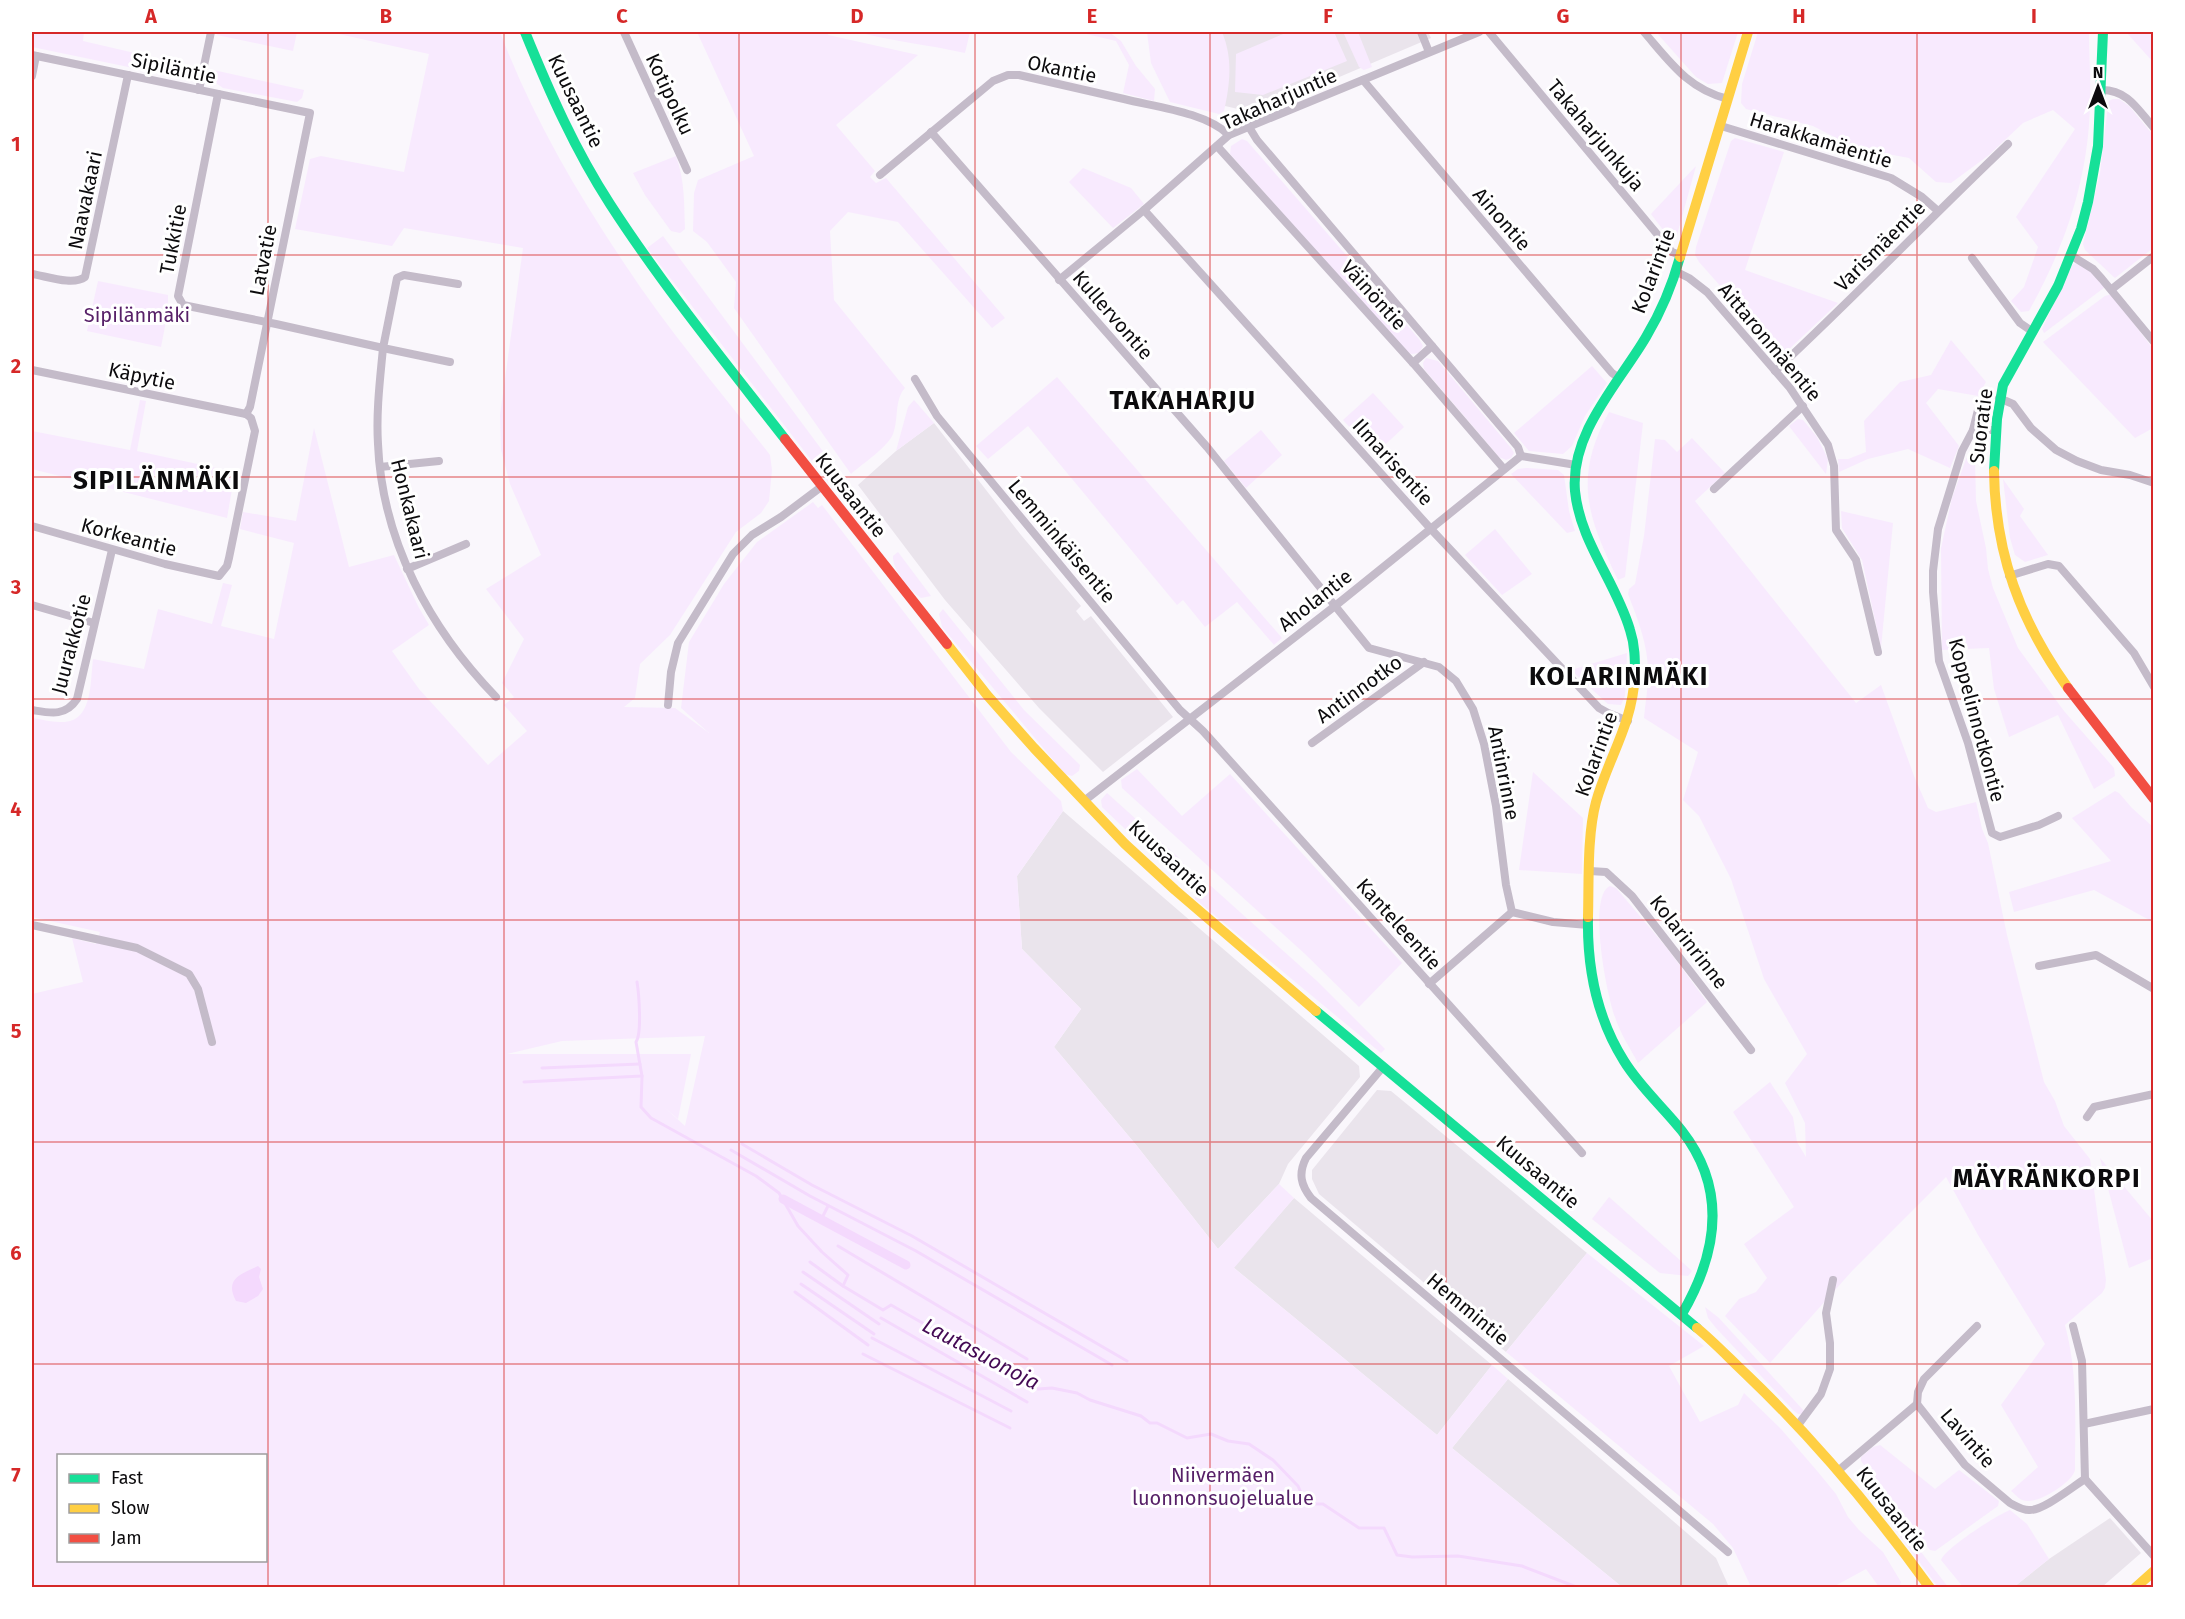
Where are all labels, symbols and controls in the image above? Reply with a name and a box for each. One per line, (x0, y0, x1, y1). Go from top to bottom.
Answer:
text: A (144, 4, 158, 28)
text: B (380, 4, 392, 28)
text: C (616, 4, 628, 28)
text: D (850, 4, 864, 28)
text: E (1087, 4, 1097, 28)
text: F (1323, 4, 1333, 28)
text: G (1557, 4, 1569, 28)
text: H (1792, 4, 1806, 28)
text: I (2031, 4, 2037, 28)
street label: Sipiläntie (129, 47, 219, 89)
street label: Kotipolku (641, 49, 699, 139)
street label: Kuusaantie (543, 50, 609, 152)
street label: Okantie (1025, 50, 1099, 88)
north arrow (2068, 57, 2128, 117)
street label: Takaharjuntie (1218, 63, 1340, 135)
text: N (2093, 63, 2103, 82)
street label: Takaharjunkuja (1542, 74, 1650, 196)
street label: Harakkamäentie (1747, 107, 1895, 173)
text: 1 (11, 132, 21, 156)
street label: Naavakaari (63, 148, 107, 252)
street label: Ainontie (1468, 182, 1536, 256)
street label: Varismäentie (1830, 196, 1930, 296)
street label: Tukkitie (154, 202, 192, 276)
street label: Latvatie (244, 222, 282, 298)
street label: Kolarintie (1626, 225, 1680, 317)
street label: Väinöntie (1336, 255, 1412, 335)
street label: Kullervontie (1068, 265, 1158, 365)
street label: Aittaronmäentie (1713, 278, 1827, 406)
park label: Sipilänmäki (84, 303, 190, 327)
text: 2 (11, 354, 21, 378)
street label: Käpytie (106, 357, 178, 395)
district label: TAKAHARJU (1110, 385, 1256, 416)
street label: Suoratie (1964, 387, 1998, 465)
street label: Ilmarisentie (1348, 414, 1438, 510)
street label: Kuusaantie (810, 448, 892, 542)
street label: Honkakaari (386, 456, 434, 562)
district label: SIPILÄNMÄKI (73, 465, 241, 496)
street label: Lemminkäisentie (1003, 474, 1121, 608)
street label: Korkeantie (79, 513, 179, 561)
street label: Aholantie (1273, 564, 1357, 636)
text: 3 (10, 575, 21, 599)
street label: Juurakkotie (46, 591, 96, 697)
street label: Koppelinnotkontie (1944, 635, 2010, 805)
street label: Antinnotko (1311, 650, 1407, 728)
district label: KOLARINMÄKI (1529, 661, 1709, 692)
street label: Kolarintie (1570, 708, 1622, 800)
street label: Antinrinne (1483, 724, 1525, 822)
text: 4 (10, 797, 22, 821)
street label: Kuusaantie (1124, 815, 1214, 901)
street label: Kanteleentie (1352, 873, 1446, 975)
street label: Kolarinrinne (1645, 890, 1733, 994)
text: 5 (11, 1019, 22, 1043)
street label: Kuusaantie (1492, 1130, 1584, 1214)
district label: MÄYRÄNKORPI (1953, 1163, 2141, 1194)
text: 6 (10, 1241, 22, 1265)
street label: Hemmintie (1422, 1268, 1514, 1350)
water label: Lautasuonoja (918, 1312, 1044, 1396)
street label: Lavintie (1936, 1403, 2000, 1473)
legend (57, 1454, 267, 1562)
street label: Kuusaantie (1851, 1462, 1933, 1556)
text: 7 (11, 1463, 21, 1487)
park label: Niivermäen luonnonsuojelualue (1132, 1463, 1314, 1510)
text: Fast (111, 1467, 144, 1489)
text: Slow (111, 1497, 150, 1519)
text: Jam (111, 1527, 142, 1549)

